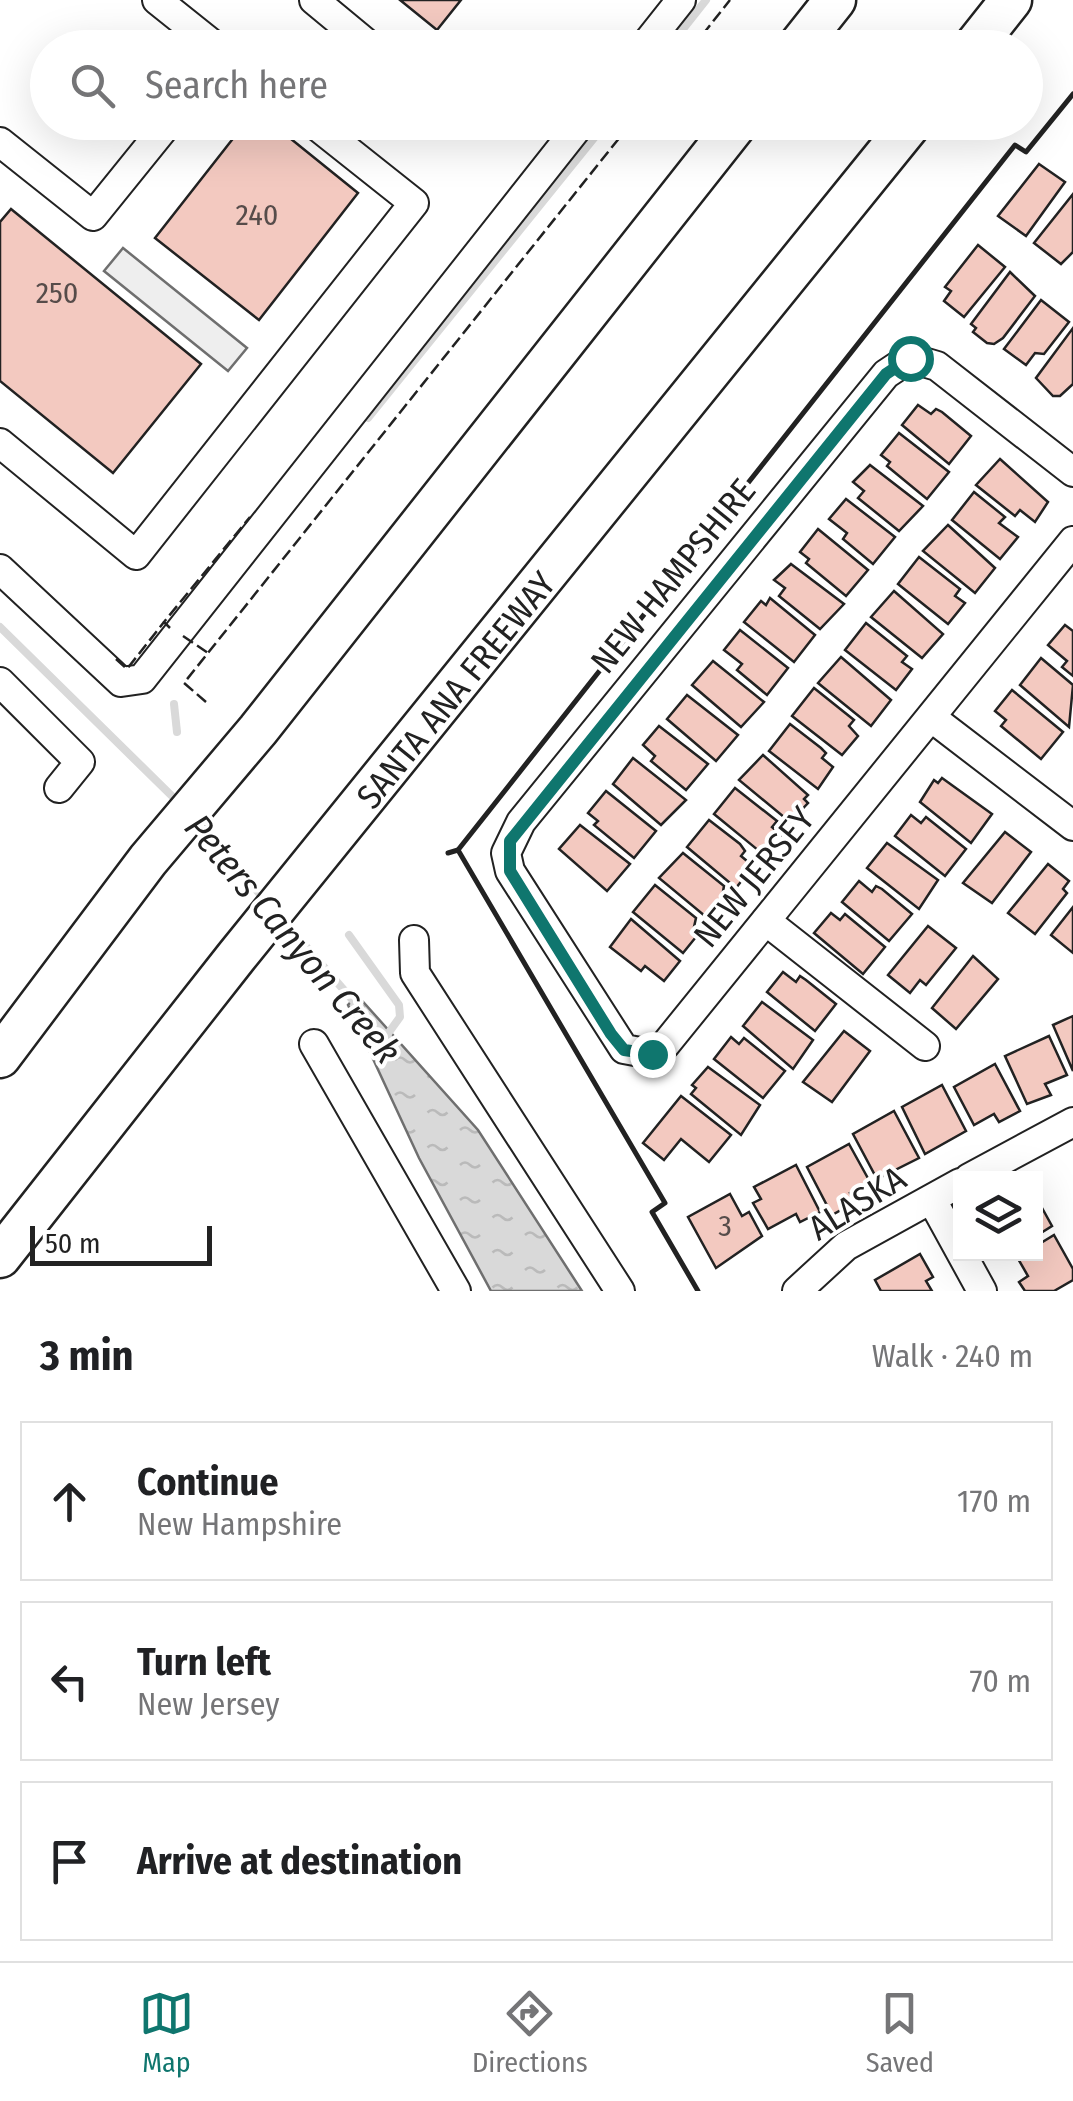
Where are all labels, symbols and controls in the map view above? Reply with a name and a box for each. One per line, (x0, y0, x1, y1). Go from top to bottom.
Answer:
search box (30, 30, 1043, 140)
icon: search (65, 58, 120, 113)
text: Search here (145, 62, 328, 108)
house number: 240 (236, 197, 278, 233)
house number: 250 (36, 275, 78, 311)
route start (888, 336, 934, 382)
street label: NEW HAMPSHIRE (582, 471, 764, 681)
street label: SANTA ANA FREEWAY (348, 563, 564, 817)
street label: NEW JERSEY (685, 798, 824, 955)
water label: Peters Canyon Creek (175, 805, 411, 1073)
route end (630, 1032, 676, 1078)
street label: ALASKA (801, 1157, 914, 1249)
map controls (953, 1171, 1043, 1261)
button: layers (953, 1171, 1043, 1261)
house number: 3 (718, 1208, 732, 1244)
scale bar (30, 1221, 212, 1266)
text: 50 m (45, 1227, 101, 1260)
text: 3 min (40, 1331, 134, 1381)
text: Walk · 240 m (872, 1337, 1033, 1375)
text: Continue (137, 1459, 278, 1505)
icon: ahead (42, 1474, 97, 1529)
text: 170 m (957, 1482, 1031, 1520)
text: New Hampshire (137, 1505, 342, 1543)
text: Turn left (137, 1639, 271, 1685)
icon: left (42, 1654, 97, 1709)
text: 70 m (970, 1662, 1031, 1700)
text: New Jersey (137, 1685, 280, 1723)
icon: arrive (42, 1834, 97, 1889)
text: Arrive at destination (137, 1838, 462, 1884)
tab: Map (139, 1986, 194, 2079)
tab: Directions (472, 1986, 588, 2079)
tab: Saved (866, 1986, 934, 2079)

